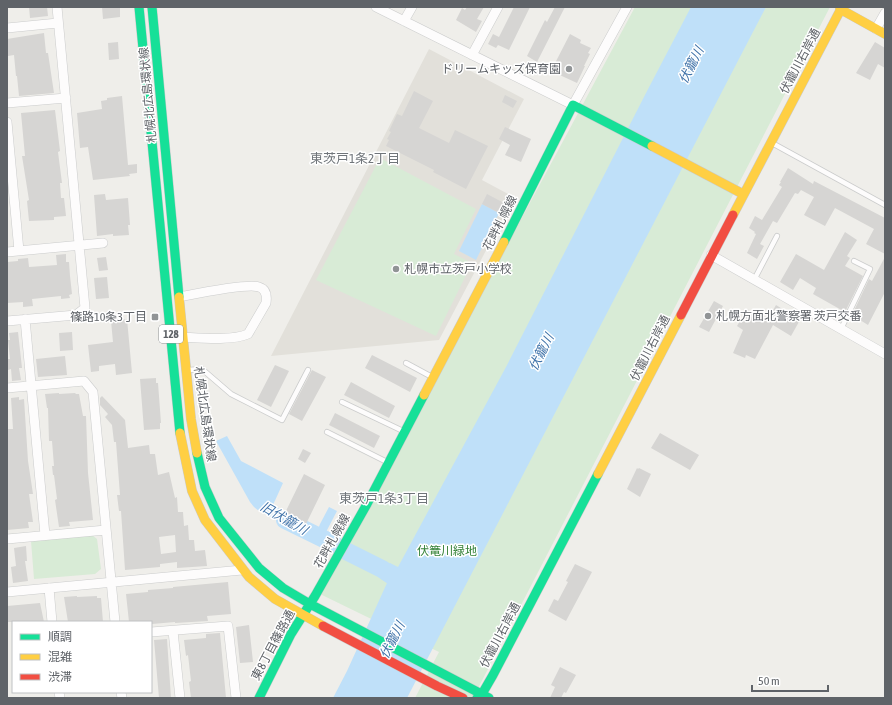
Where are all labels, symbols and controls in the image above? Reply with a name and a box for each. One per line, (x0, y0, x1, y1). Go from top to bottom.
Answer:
street label: 伏籠川右岸通 (777, 26, 823, 96)
water label: 伏籠川 (675, 42, 707, 86)
street label: 札幌北広島環状線 (137, 47, 159, 143)
place label: ドリームキッズ保育園 (441, 62, 561, 76)
marker: ドリームキッズ保育園 (564, 64, 574, 74)
district label: 東茨戸1条2丁目 (310, 151, 400, 166)
street label: 花畔札幌線 (480, 193, 520, 253)
place label: 札幌市立茨戸小学校 (404, 262, 512, 276)
marker: 札幌市立茨戸小学校 (391, 264, 401, 274)
place label: 札幌方面北警察署 茨戸交番 (716, 309, 862, 323)
place label: 篠路10条3丁目 (70, 310, 147, 324)
marker: 札幌方面北警察署 茨戸交番 (703, 311, 713, 321)
marker: 篠路10条3丁目 (150, 312, 160, 322)
street label: 伏籠川右岸通 (627, 313, 673, 383)
road number: 128 (159, 325, 183, 343)
water label: 伏籠川 (525, 329, 557, 373)
street label: 札幌北広島環状線 (191, 365, 219, 463)
district label: 東茨戸1条3丁目 (339, 491, 429, 506)
water label: 旧伏籠川 (258, 499, 312, 538)
street label: 花畔札幌線 (311, 511, 353, 571)
park label: 伏篭川緑地 (417, 544, 477, 558)
street label: 伏籠川右岸通 (477, 600, 523, 670)
street label: 東8丁目篠路通 (249, 607, 297, 683)
water label: 伏籠川 (376, 617, 408, 661)
legend (12, 621, 152, 693)
text: 順調 (48, 630, 72, 644)
text: 混雑 (48, 650, 72, 664)
scale bar (752, 667, 828, 693)
text: 渋滞 (48, 670, 72, 684)
text: 50 m (758, 674, 780, 688)

